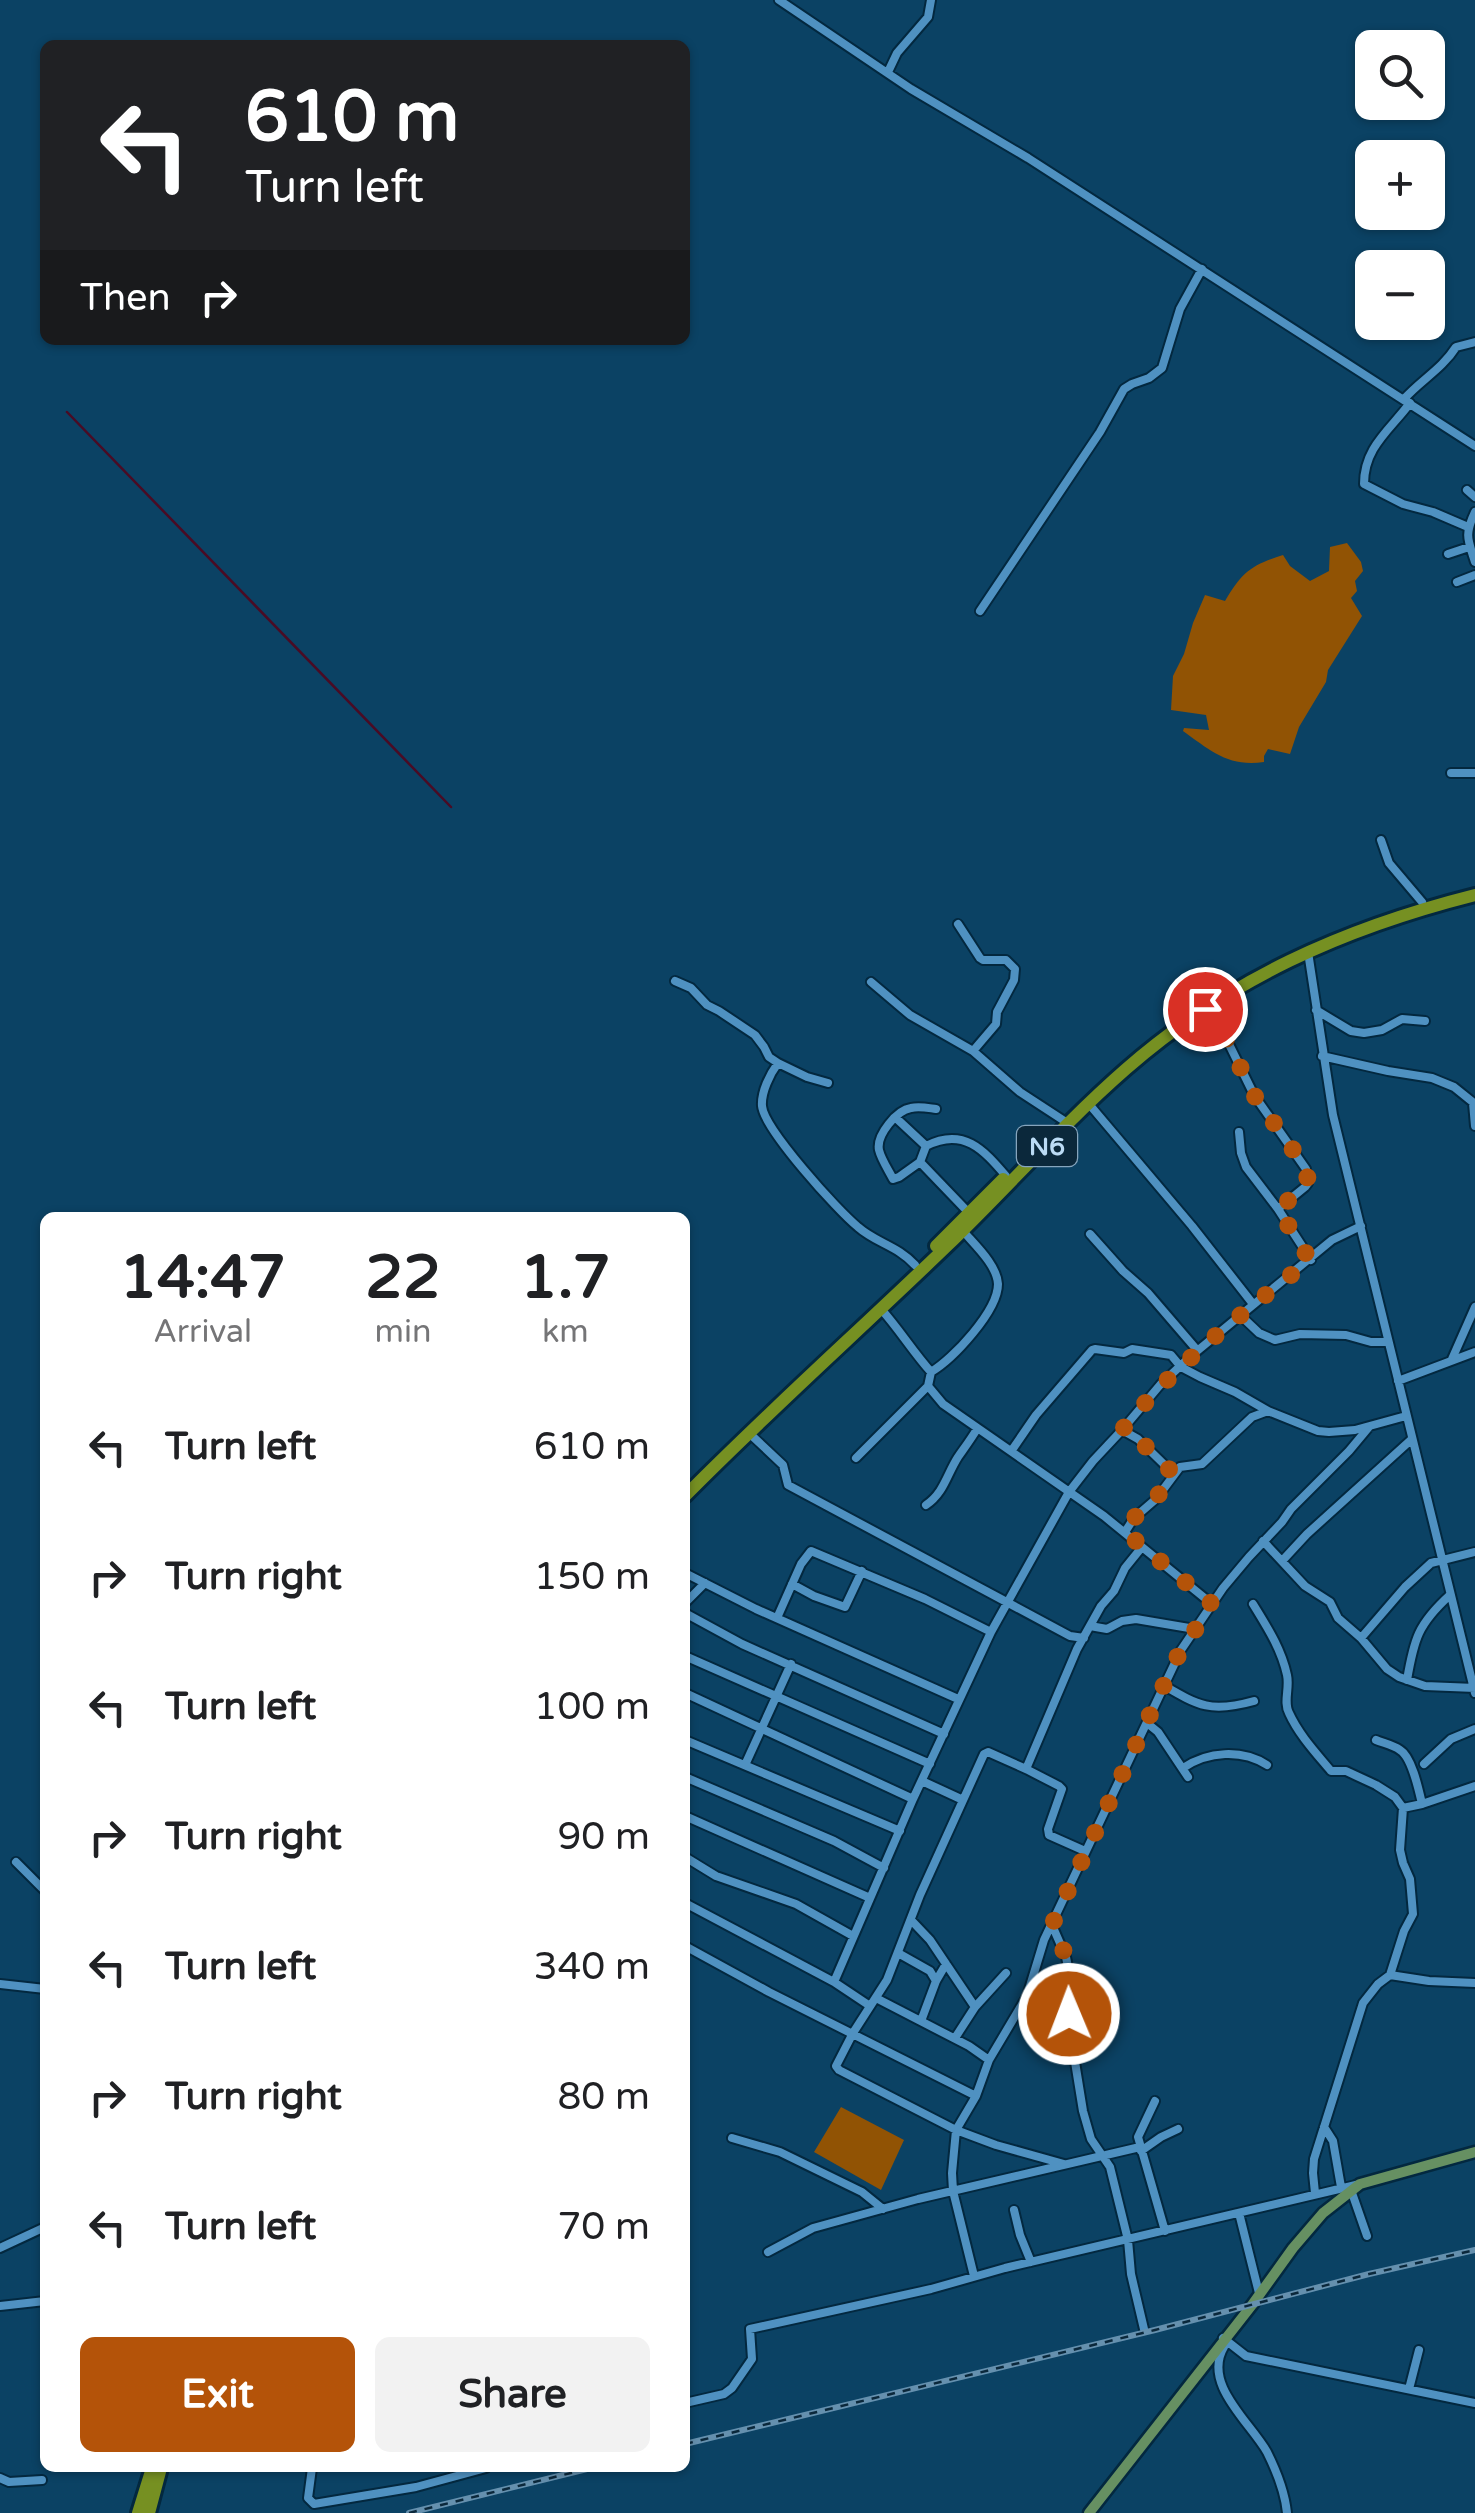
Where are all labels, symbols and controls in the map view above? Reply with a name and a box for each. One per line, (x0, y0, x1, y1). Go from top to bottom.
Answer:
map controls (1355, 30, 1445, 340)
button: search (1355, 30, 1445, 120)
text: 610 m (245, 76, 459, 160)
icon: left (80, 80, 210, 210)
button: + (1355, 140, 1445, 230)
text: Turn left (245, 161, 424, 215)
button: − (1355, 250, 1445, 340)
icon: right (191, 270, 246, 325)
text: Then (80, 275, 171, 321)
pin (1163, 967, 1248, 1052)
icon: arrive (1178, 982, 1233, 1037)
road number: N6 (1017, 1126, 1077, 1166)
text: 14:47 (119, 1242, 286, 1314)
text: 22 (365, 1242, 441, 1314)
text: 1.7 (520, 1242, 610, 1314)
text: Arrival (153, 1313, 252, 1351)
text: min (375, 1313, 431, 1351)
text: km (542, 1313, 589, 1351)
icon: left (80, 1420, 135, 1475)
text: Turn left (165, 1424, 316, 1470)
text: 610 m (534, 1424, 650, 1470)
icon: right (80, 1550, 135, 1605)
text: Turn right (165, 1554, 342, 1600)
text: 150 m (534, 1554, 650, 1600)
icon: left (80, 1680, 135, 1735)
text: Turn left (165, 1684, 316, 1730)
text: 100 m (534, 1684, 650, 1730)
icon: right (80, 1810, 135, 1865)
text: Turn right (165, 1814, 342, 1860)
text: 90 m (558, 1814, 650, 1860)
icon: left (80, 1940, 135, 1995)
text: Turn left (165, 1944, 316, 1990)
text: 340 m (534, 1944, 650, 1990)
position arrow (1017, 1962, 1121, 2066)
icon: right (80, 2070, 135, 2125)
text: Turn right (165, 2074, 342, 2120)
text: 80 m (558, 2074, 650, 2120)
icon: left (80, 2200, 135, 2255)
text: Turn left (165, 2204, 316, 2250)
text: 70 m (558, 2204, 650, 2250)
button: Exit (80, 2337, 355, 2452)
button: Share (375, 2337, 650, 2452)

